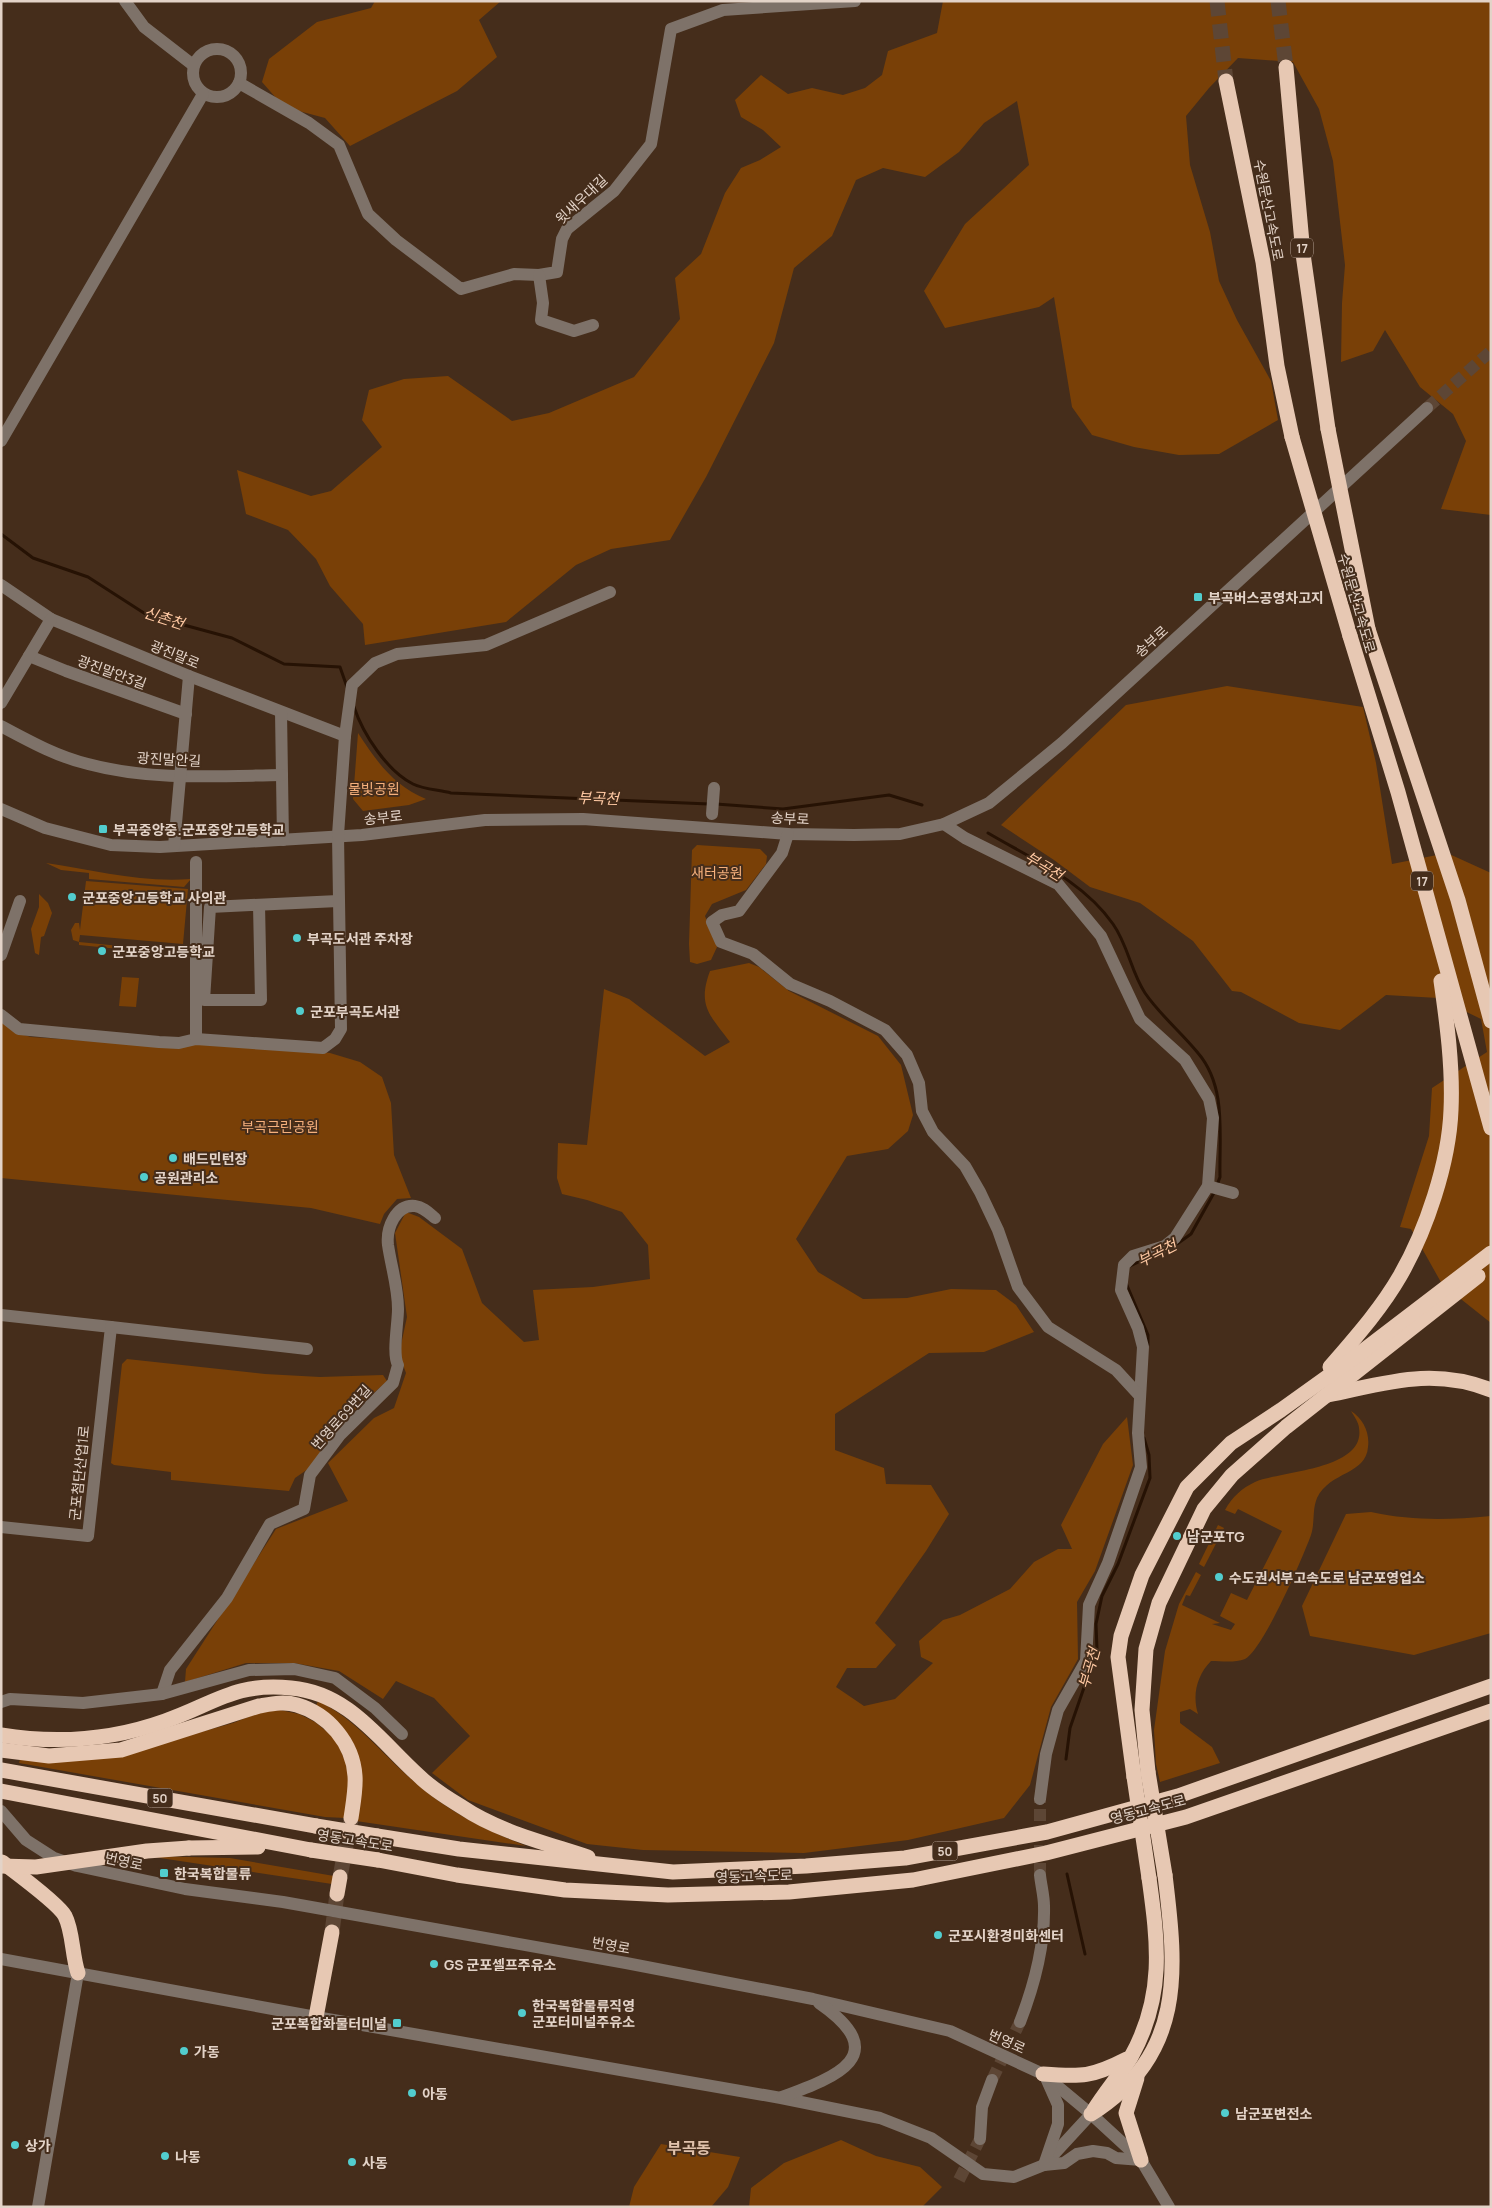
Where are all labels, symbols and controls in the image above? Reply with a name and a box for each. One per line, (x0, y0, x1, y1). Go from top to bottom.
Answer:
street label: 수원문산고속도로 (1250, 158, 1288, 263)
street label: 윗새우대길 (551, 170, 611, 228)
road number: 17 (1291, 238, 1313, 258)
street label: 수원문산고속도로 (1334, 551, 1380, 655)
place label: 부곡버스공영차고지 (1208, 588, 1324, 607)
marker: 부곡버스공영차고지 (1192, 591, 1204, 603)
water label: 신촌천 (141, 602, 189, 635)
street label: 송부로 (1130, 621, 1172, 661)
street label: 광진말로 (148, 636, 203, 673)
street label: 광진말안3길 (75, 651, 149, 693)
street label: 광진말안길 (136, 748, 202, 770)
park label: 물빛공원 (348, 779, 400, 798)
water label: 부곡천 (577, 787, 621, 809)
street label: 송부로 (363, 806, 403, 828)
street label: 송부로 (770, 808, 810, 829)
place label: 부곡중앙중.군포중앙고등학교 (113, 820, 285, 839)
marker: 부곡중앙중.군포중앙고등학교 (97, 823, 109, 835)
water label: 부곡천 (1021, 846, 1069, 887)
park label: 새터공원 (691, 863, 743, 882)
road number: 17 (1411, 871, 1433, 890)
place label: 군포중앙고등학교 사의관 (82, 888, 227, 907)
marker: 군포중앙고등학교 사의관 (66, 891, 78, 903)
place label: 부곡도서관 주차장 (307, 929, 413, 948)
marker: 부곡도서관 주차장 (291, 932, 303, 944)
place label: 군포중앙고등학교 (112, 942, 215, 961)
marker: 군포중앙고등학교 (96, 945, 108, 957)
place label: 군포부곡도서관 (310, 1002, 400, 1021)
marker: 군포부곡도서관 (294, 1005, 306, 1017)
park label: 부곡근린공원 (241, 1117, 319, 1136)
place label: 배드민턴장 (183, 1149, 248, 1168)
marker: 배드민턴장 (167, 1152, 179, 1164)
place label: 공원관리소 (154, 1168, 219, 1187)
marker: 공원관리소 (138, 1171, 150, 1183)
water label: 부곡천 (1134, 1233, 1182, 1272)
street label: 번영로69번길 (307, 1380, 375, 1454)
street label: 군포첨단산업1로 (65, 1424, 93, 1522)
place label: 남군포TG (1187, 1527, 1244, 1546)
marker: 남군포TG (1171, 1530, 1183, 1542)
place label: 수도권서부고속도로 남군포영업소 (1229, 1568, 1425, 1587)
marker: 수도권서부고속도로 남군포영업소 (1213, 1571, 1225, 1583)
water label: 부곡천 (1073, 1643, 1105, 1691)
road number: 50 (148, 1789, 172, 1808)
street label: 영동고속도로 (1108, 1790, 1188, 1828)
street label: 영동고속도로 (315, 1825, 395, 1855)
road number: 50 (932, 1842, 958, 1860)
street label: 번영로 (103, 1848, 145, 1874)
place label: 한국복합물류 (174, 1864, 251, 1883)
street label: 영동고속도로 (715, 1865, 793, 1887)
marker: 한국복합물류 (158, 1867, 170, 1879)
place label: 군포시환경미화센터 (948, 1926, 1064, 1945)
marker: 군포시환경미화센터 (932, 1929, 944, 1941)
street label: 번영로 (590, 1932, 632, 1958)
place label: GS 군포셀프주유소 (444, 1955, 557, 1974)
marker: GS 군포셀프주유소 (428, 1958, 440, 1970)
place label: 한국복합물류직영 군포터미널주유소 (532, 1996, 635, 2031)
marker: 한국복합물류직영 군포터미널주유소 (516, 2007, 528, 2019)
place label: 군포복합화물터미널 (271, 2014, 387, 2033)
marker: 군포복합화물터미널 (391, 2017, 403, 2029)
street label: 번영로 (985, 2024, 1029, 2058)
place label: 가동 (194, 2042, 220, 2061)
marker: 가동 (178, 2045, 190, 2057)
place label: 아동 (422, 2084, 448, 2103)
marker: 아동 (406, 2087, 418, 2099)
place label: 남군포변전소 (1235, 2104, 1312, 2123)
marker: 남군포변전소 (1219, 2107, 1231, 2119)
place label: 상가 (25, 2136, 51, 2155)
district label: 부곡동 (667, 2137, 711, 2159)
marker: 상가 (9, 2139, 21, 2151)
place label: 나동 (175, 2147, 201, 2166)
marker: 나동 (159, 2150, 171, 2162)
place label: 사동 (362, 2153, 388, 2172)
marker: 사동 (346, 2156, 358, 2168)

